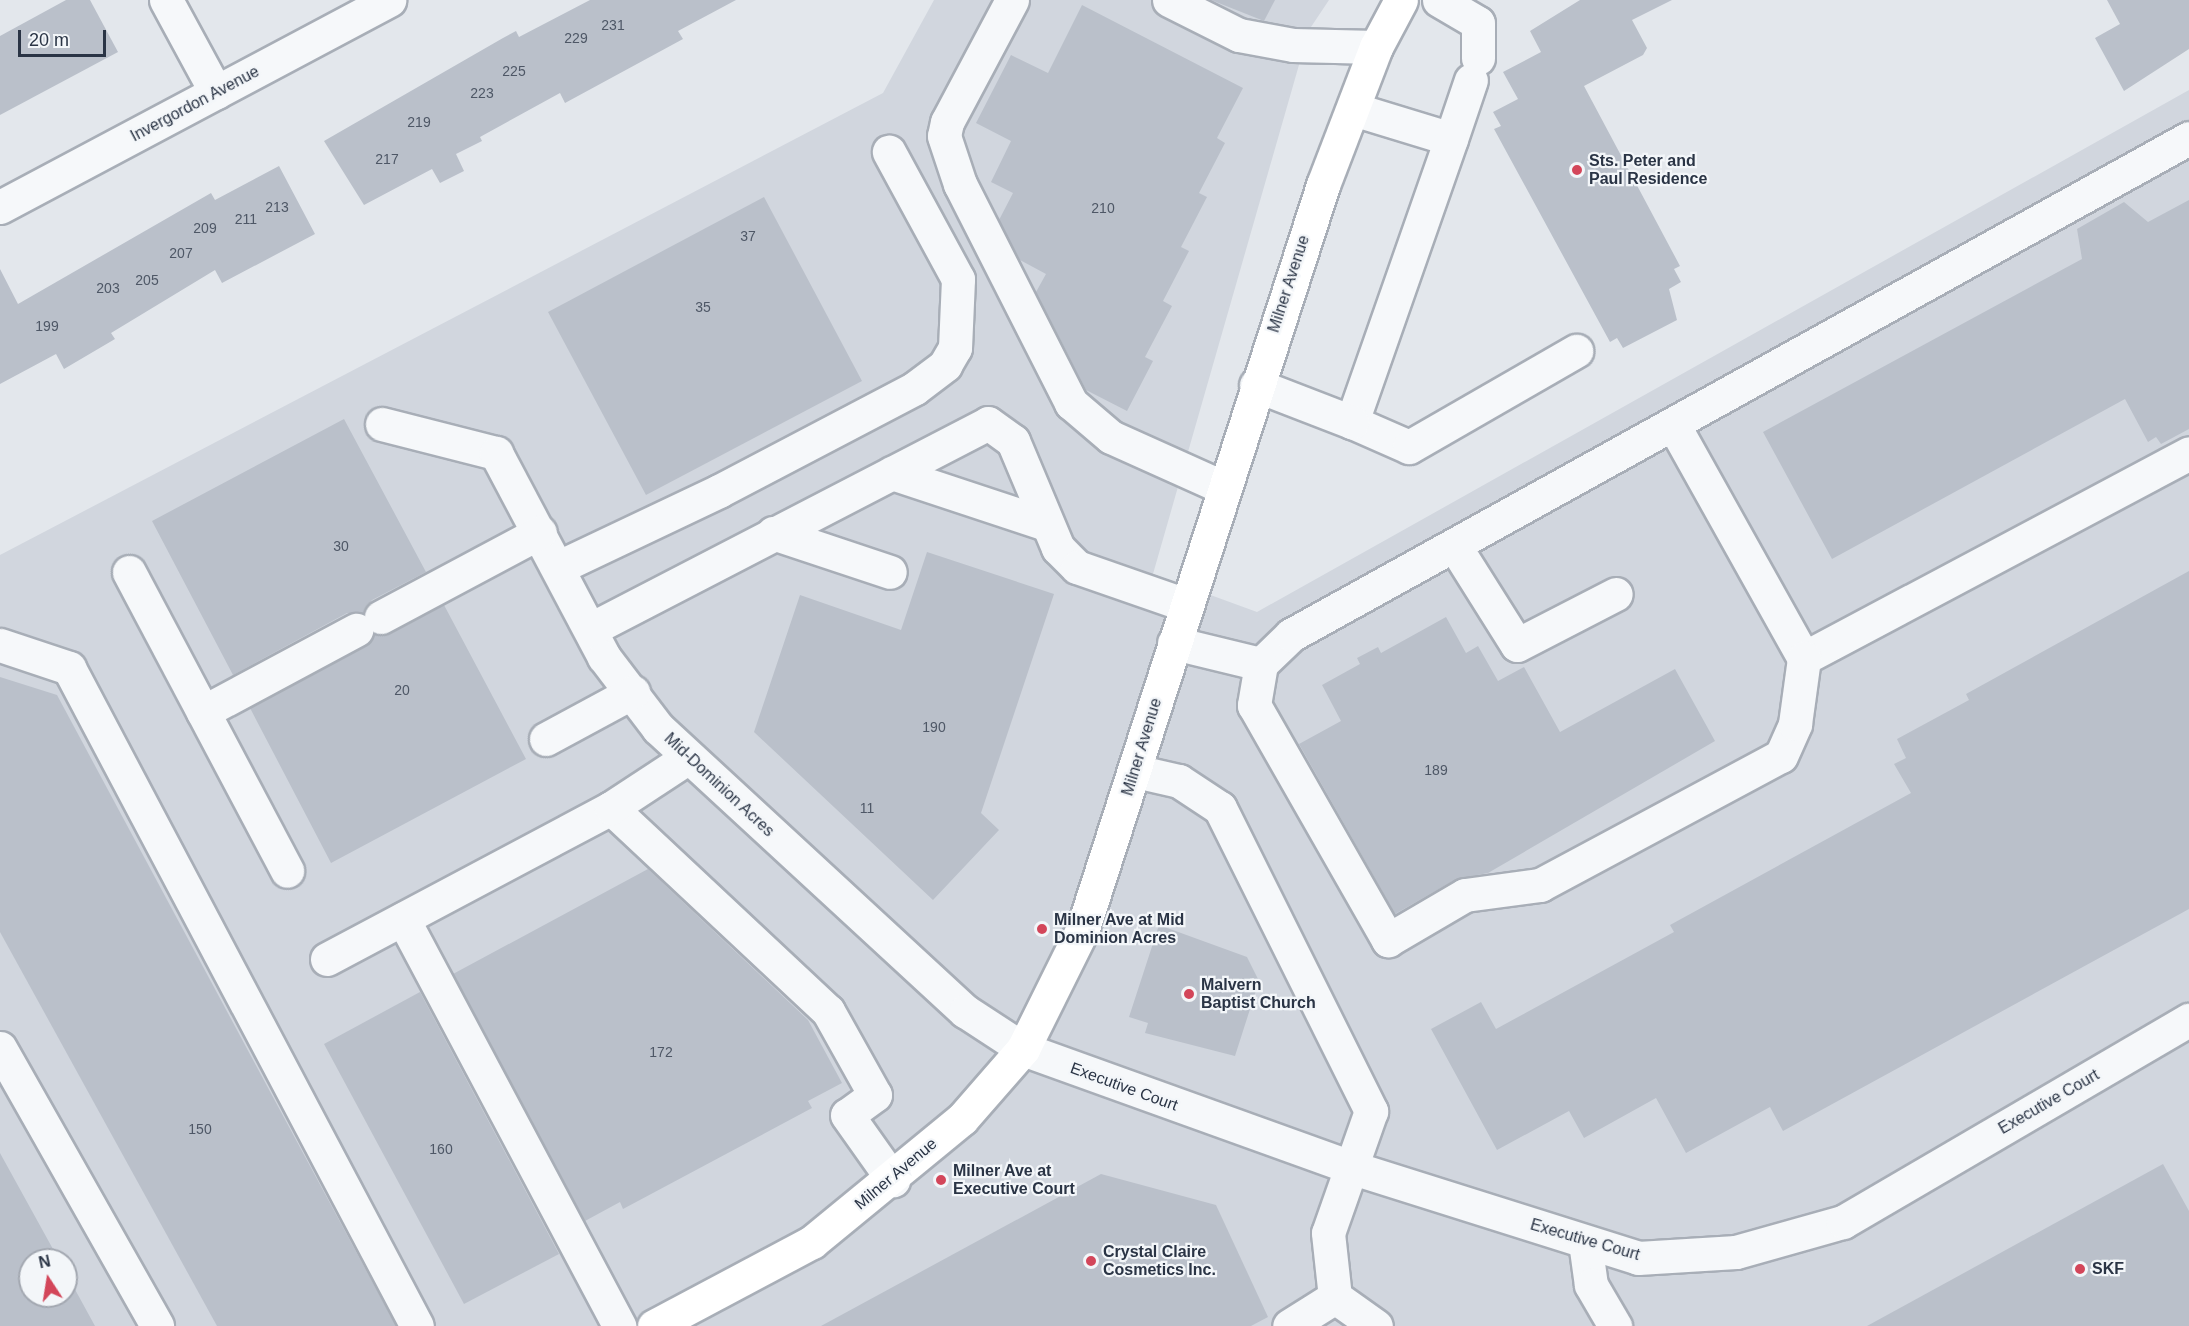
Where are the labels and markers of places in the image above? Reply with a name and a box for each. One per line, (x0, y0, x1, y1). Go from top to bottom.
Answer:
place label: Sts. Peter and Paul Residence (1589, 151, 1707, 189)
marker: Sts. Peter and Paul Residence (1570, 163, 1584, 177)
place label: Milner Ave at Mid Dominion Acres (1054, 910, 1185, 948)
marker: Milner Ave at Mid Dominion Acres (1035, 922, 1049, 936)
place label: Malvern Baptist Church (1201, 975, 1316, 1013)
marker: Malvern Baptist Church (1182, 987, 1196, 1001)
place label: Milner Ave at Executive Court (953, 1161, 1075, 1199)
marker: Milner Ave at Executive Court (934, 1173, 948, 1187)
place label: Crystal Claire Cosmetics Inc. (1103, 1242, 1216, 1280)
marker: Crystal Claire Cosmetics Inc. (1084, 1254, 1098, 1268)
place label: SKF (2092, 1259, 2124, 1279)
marker: SKF (2073, 1262, 2087, 1276)

